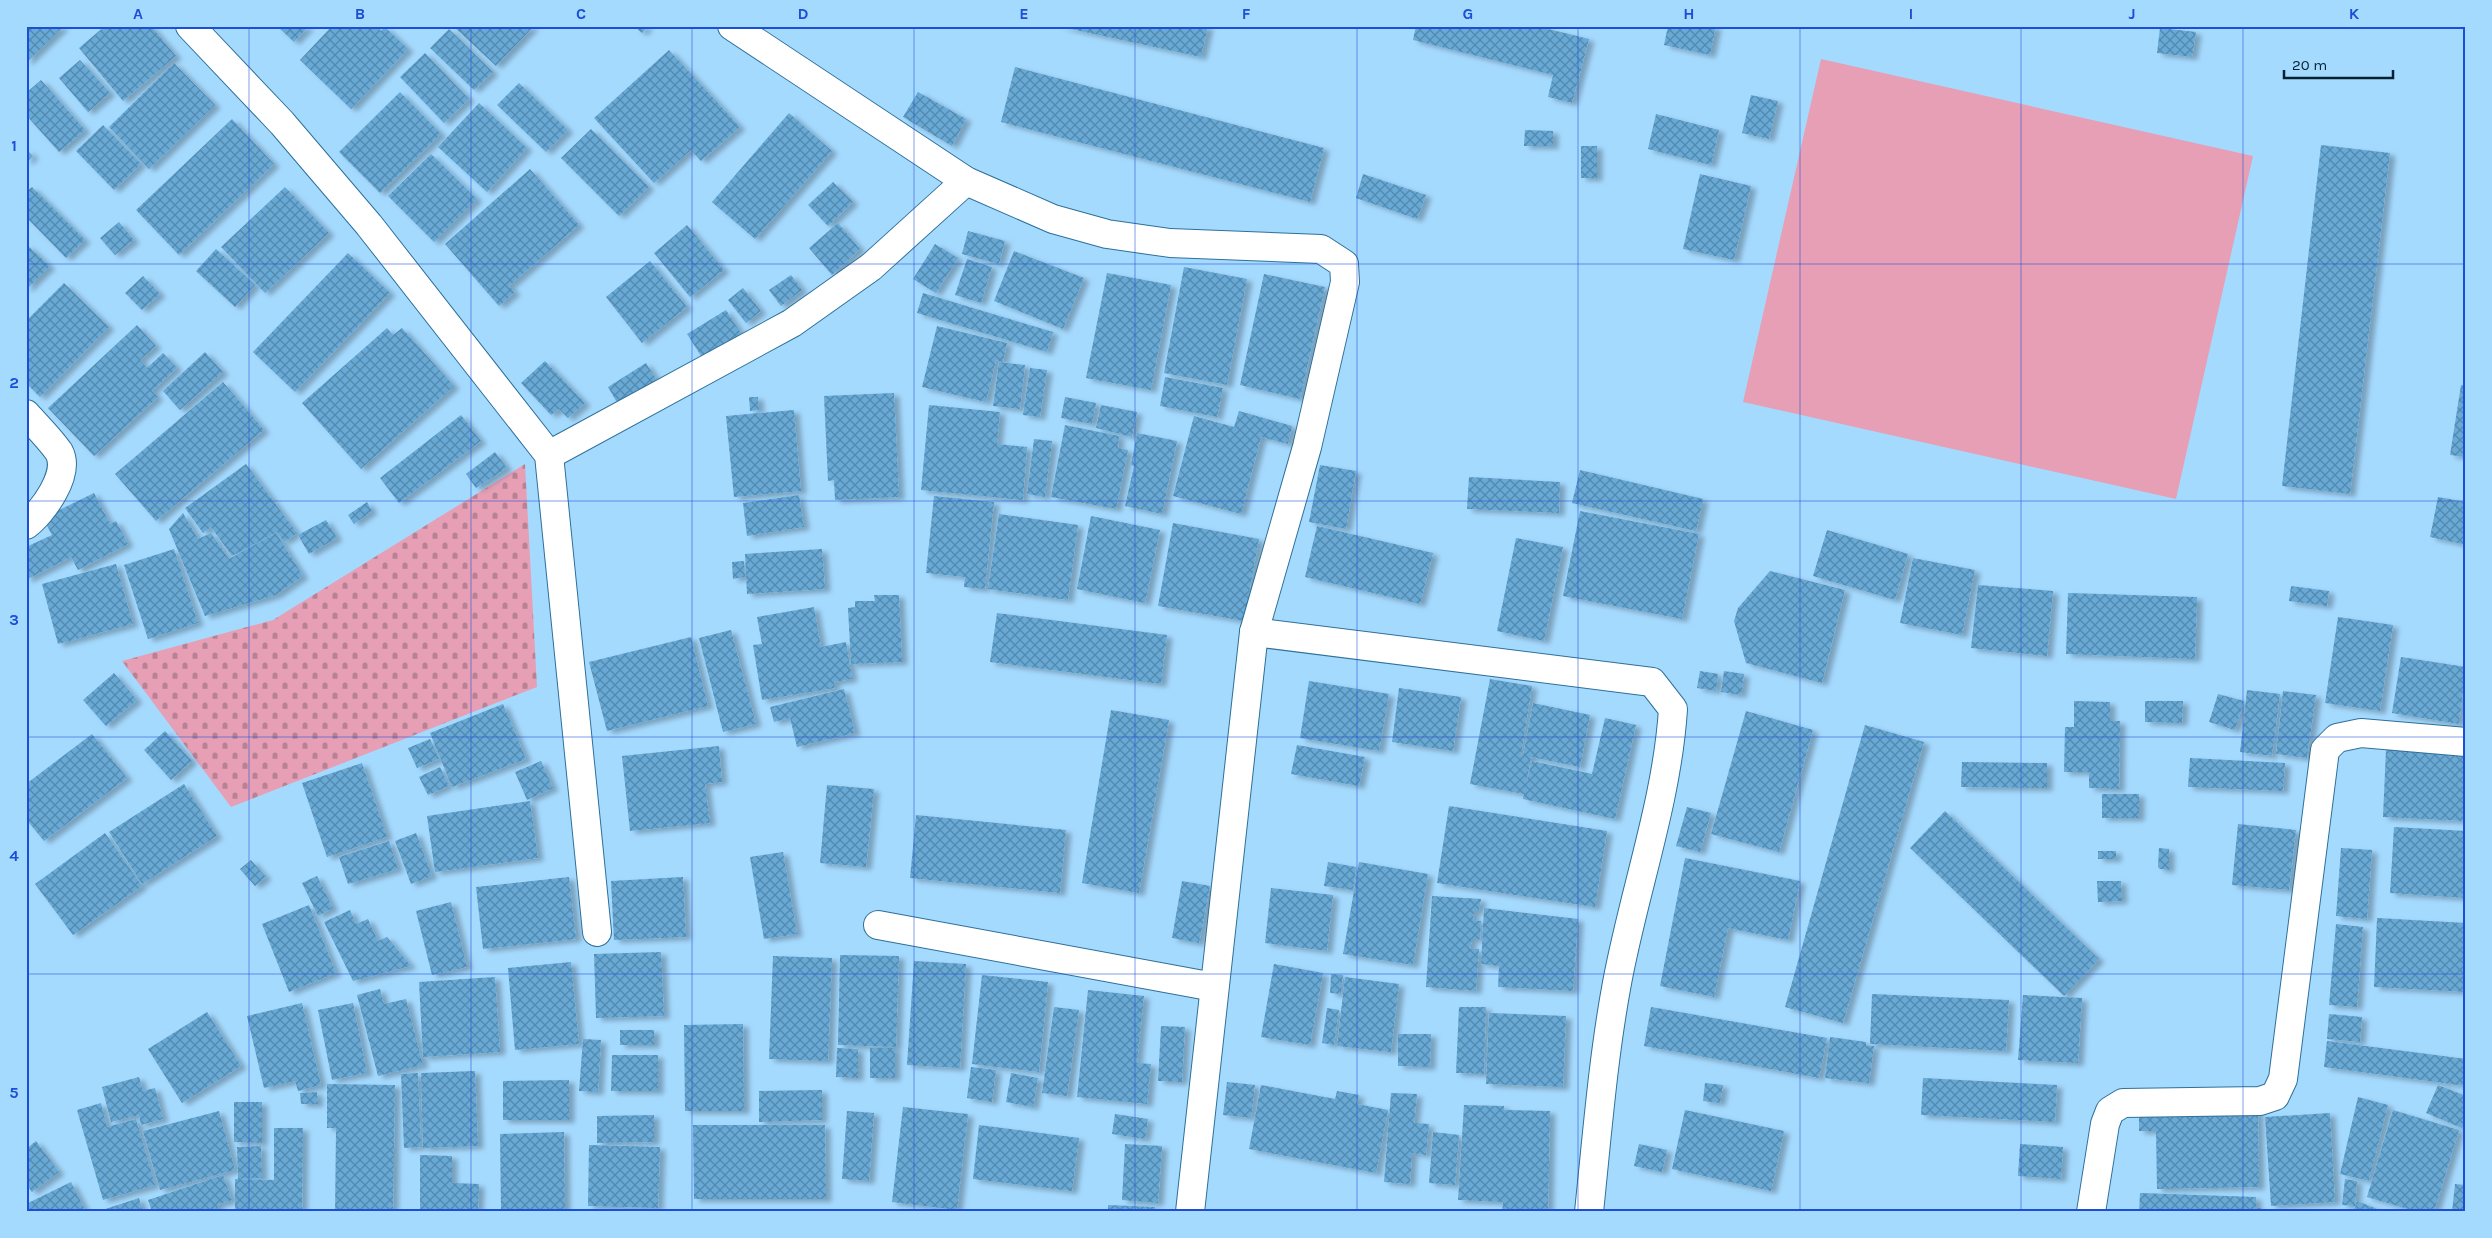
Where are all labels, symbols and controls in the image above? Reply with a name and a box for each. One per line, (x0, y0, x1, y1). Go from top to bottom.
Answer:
text: A (133, 4, 143, 23)
text: B (355, 4, 365, 23)
text: C (576, 4, 586, 23)
text: D (798, 4, 809, 23)
text: E (1019, 4, 1029, 23)
text: F (1242, 4, 1251, 23)
text: G (1463, 4, 1473, 23)
text: H (1683, 4, 1695, 23)
text: I (1909, 4, 1913, 23)
text: J (2128, 4, 2136, 23)
text: K (2349, 4, 2360, 23)
scale bar (2284, 48, 2393, 80)
text: 20 m (2292, 56, 2327, 74)
text: 1 (11, 136, 17, 155)
text: 2 (9, 373, 19, 392)
text: 3 (9, 610, 19, 629)
text: 4 (9, 846, 19, 865)
text: 5 (9, 1083, 19, 1102)

